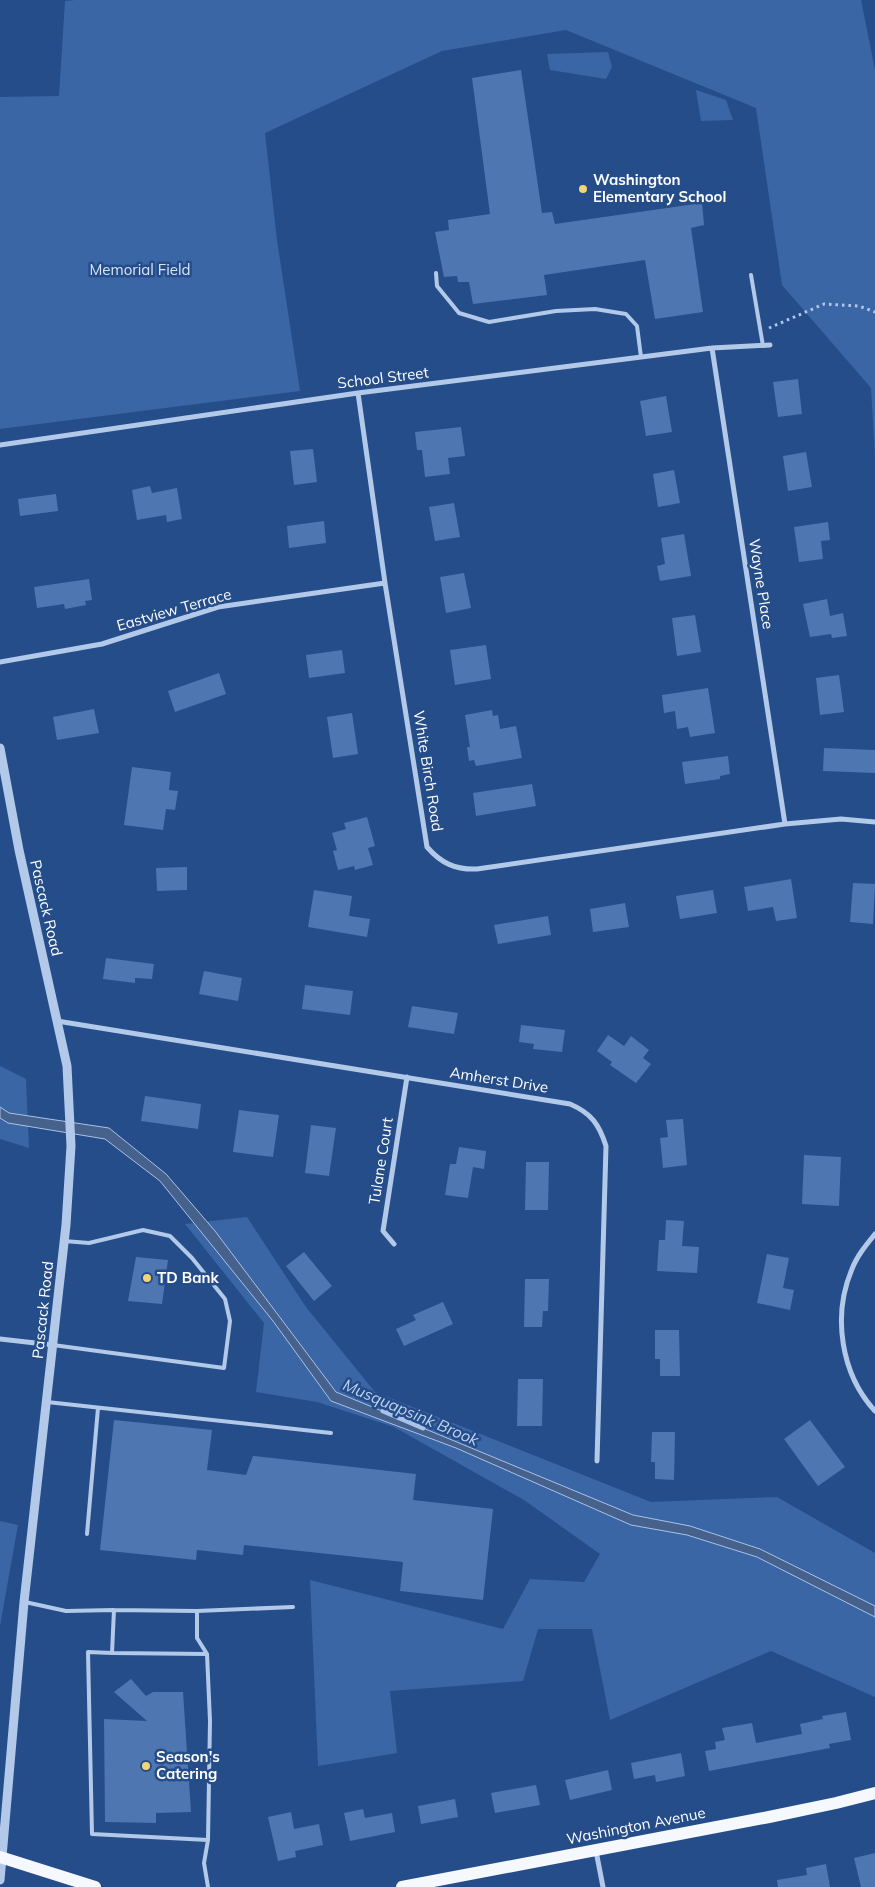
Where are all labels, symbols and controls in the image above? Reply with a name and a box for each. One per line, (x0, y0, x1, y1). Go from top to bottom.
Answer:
place label: Washington Elementary School (593, 170, 726, 206)
marker: Washington Elementary School (577, 183, 589, 195)
park label: Memorial Field (90, 260, 191, 279)
street label: School Street (336, 362, 430, 393)
street label: Wayne Place (745, 537, 778, 631)
street label: Eastview Terrace (114, 584, 233, 635)
street label: White Birch Road (410, 709, 447, 833)
street label: Pascack Road (26, 858, 67, 958)
street label: Amherst Drive (449, 1062, 550, 1097)
street label: Tulane Court (364, 1116, 397, 1206)
street label: Pascack Road (28, 1260, 57, 1360)
place label: TD Bank (157, 1268, 220, 1287)
marker: TD Bank (141, 1272, 153, 1284)
water label: Musquapsink Brook (340, 1374, 483, 1450)
place label: Season's Catering (156, 1747, 220, 1783)
marker: Season's Catering (140, 1760, 152, 1772)
street label: Washington Avenue (565, 1803, 707, 1848)

